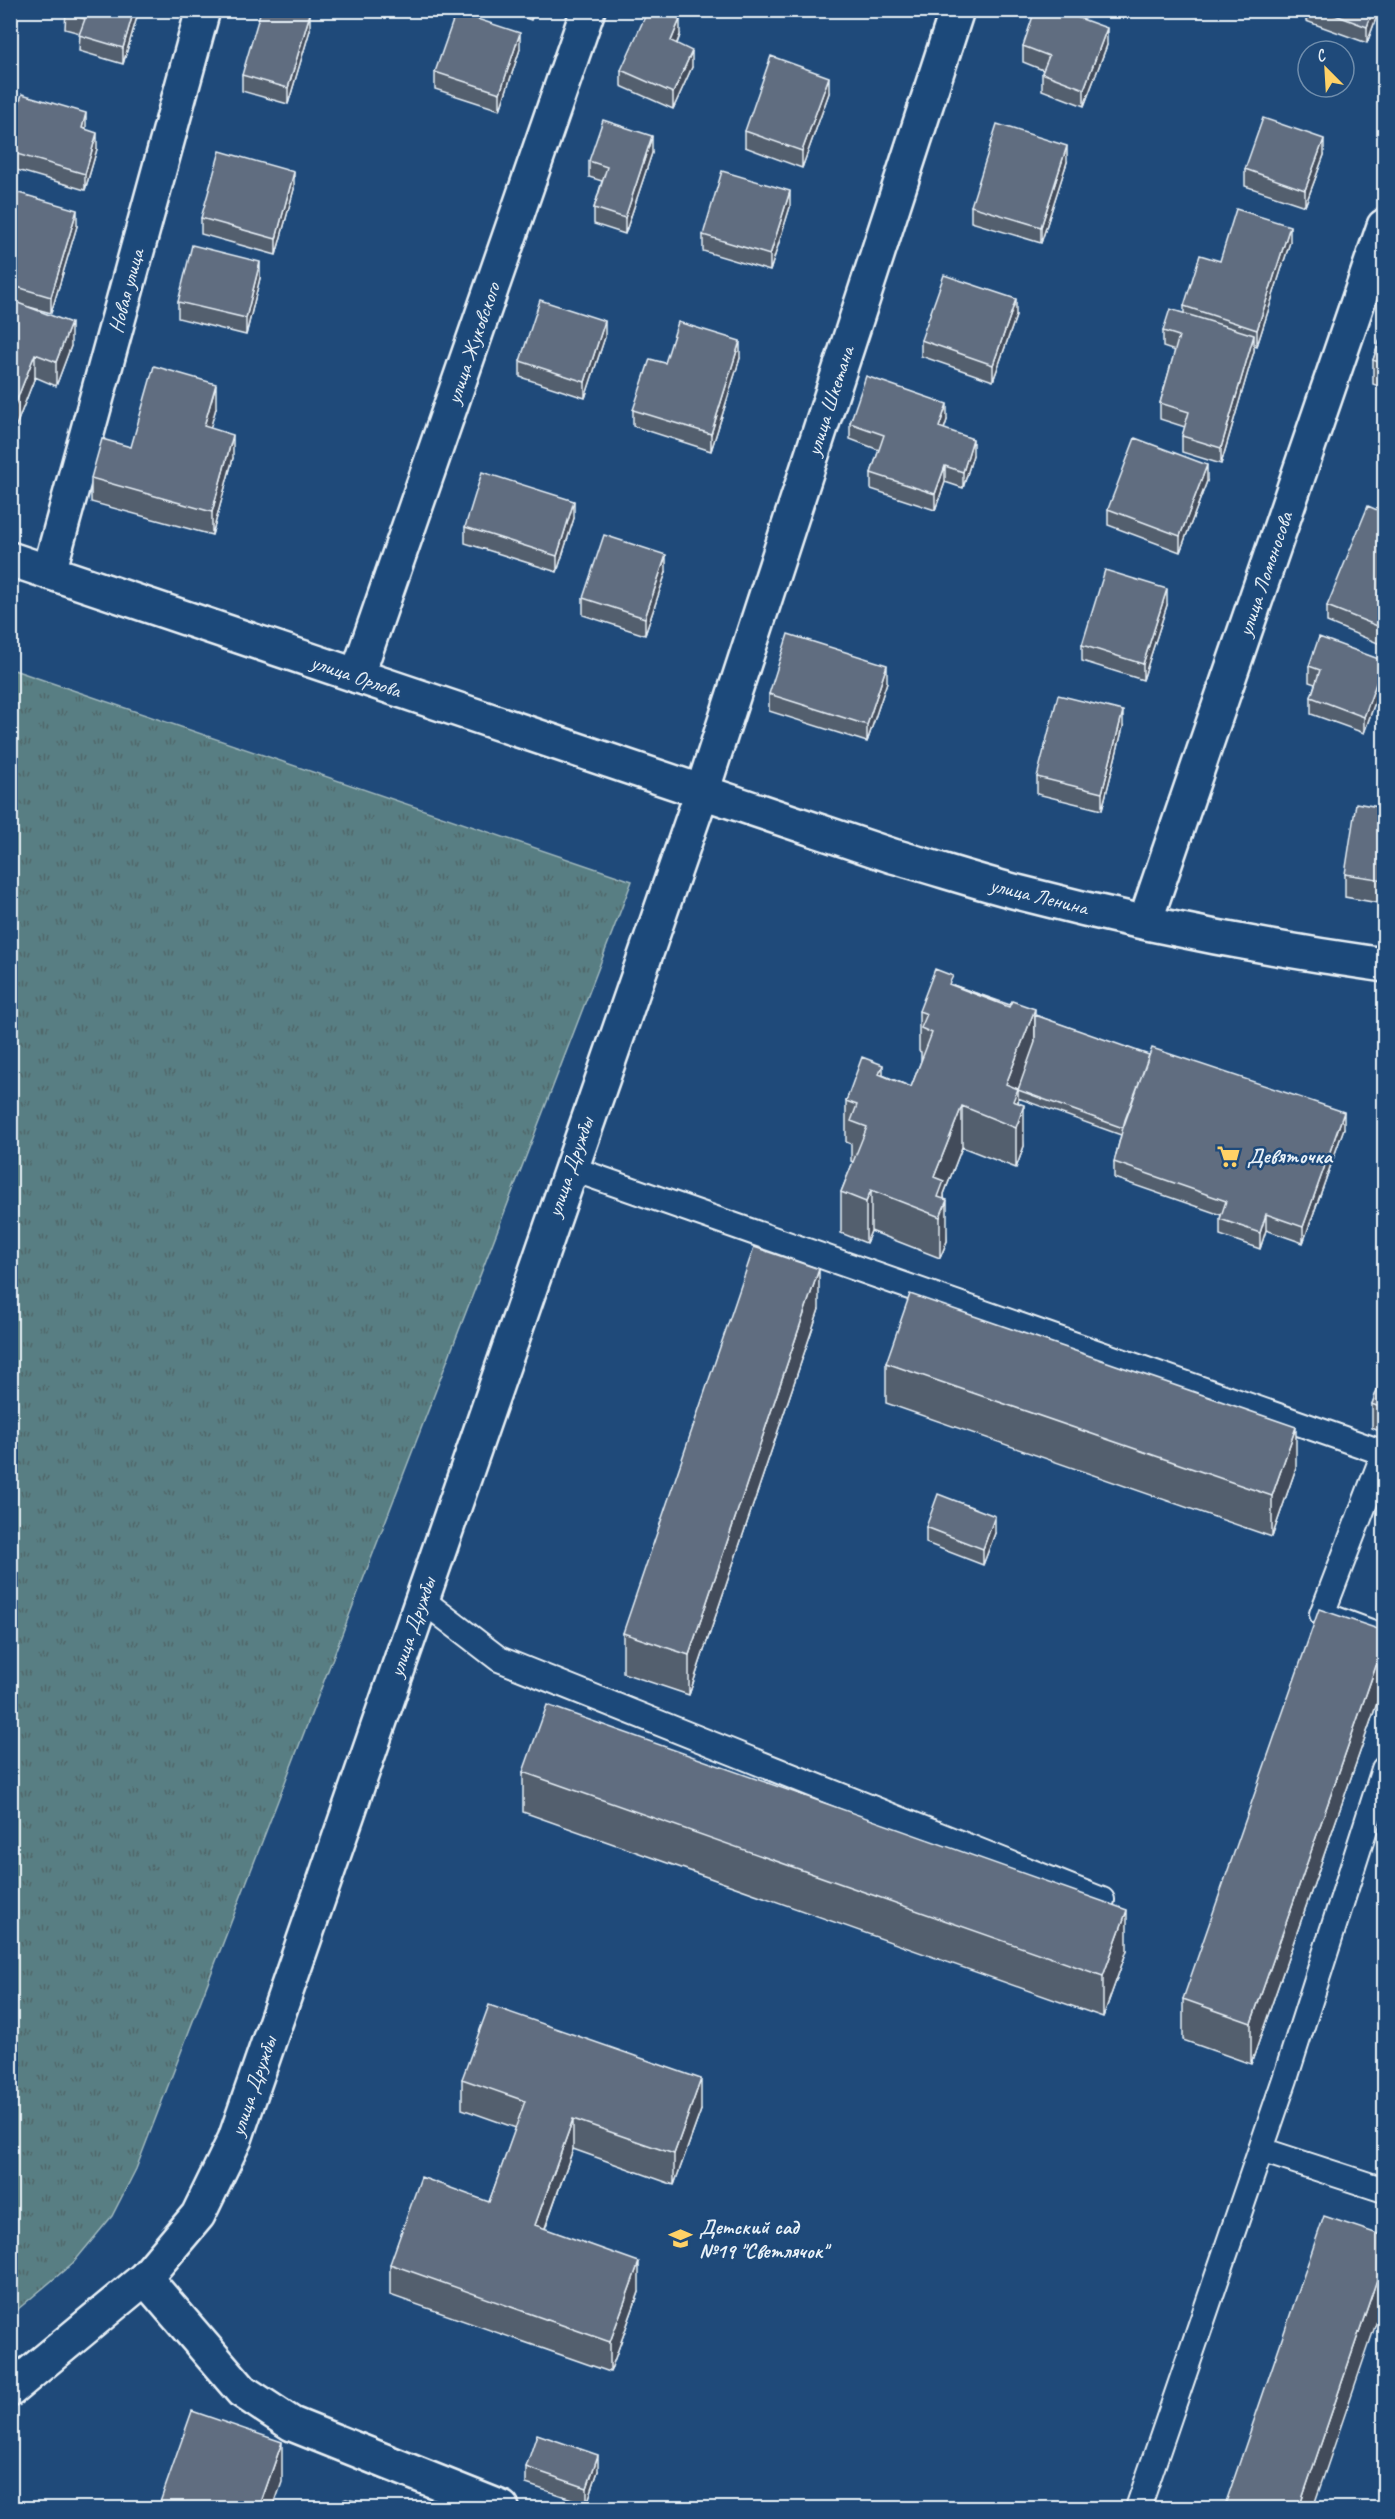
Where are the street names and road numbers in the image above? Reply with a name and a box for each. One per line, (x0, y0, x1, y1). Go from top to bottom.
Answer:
street label: Новая улица (102, 244, 150, 336)
street label: улица Жуковского (439, 277, 506, 409)
street label: улица Шкетана (800, 341, 861, 461)
street label: улица Ломоносова (1231, 507, 1299, 641)
street label: улица Орлова (306, 648, 406, 704)
street label: улица Ленина (985, 871, 1093, 921)
street label: улица Дружбы (540, 1112, 600, 1222)
street label: улица Дружбы (382, 1572, 442, 1682)
street label: улица Дружбы (223, 2031, 283, 2141)

